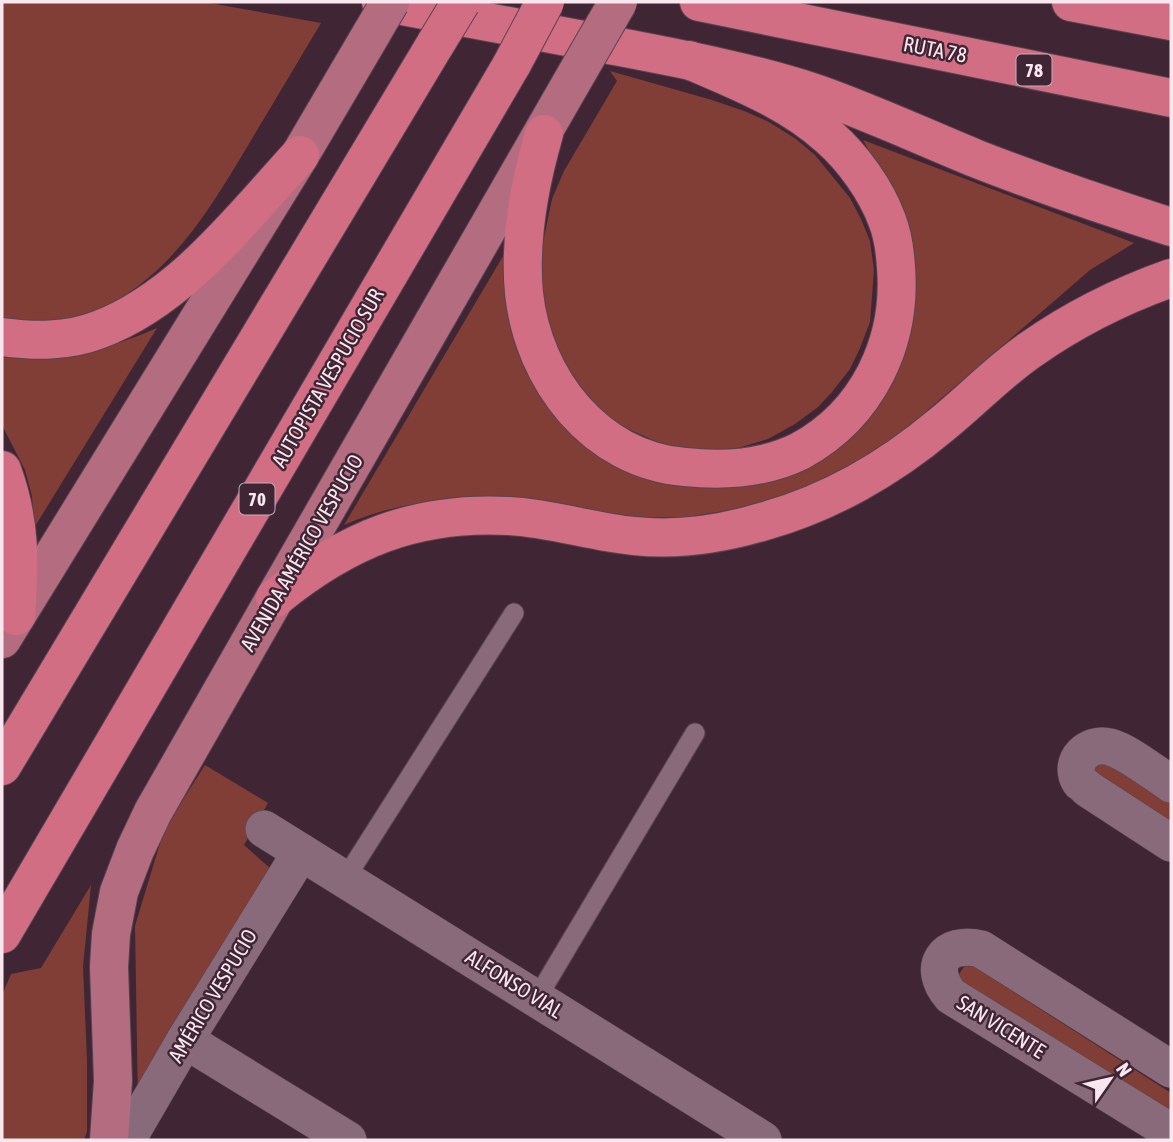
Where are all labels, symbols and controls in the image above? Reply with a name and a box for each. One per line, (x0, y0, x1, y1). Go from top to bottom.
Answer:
street label: RUTA 78 (901, 31, 969, 67)
road number: 78 (1016, 54, 1052, 86)
street label: AUTOPISTA VESPUCIO SUR (266, 284, 388, 471)
street label: AVENIDA AMÉRICO VESPUCIO (235, 450, 367, 655)
road number: 70 (240, 484, 274, 514)
street label: AMÉRICO VESPUCIO (163, 925, 261, 1066)
street label: ALFONSO VIAL (462, 944, 567, 1022)
street label: SAN VICENTE (953, 990, 1050, 1063)
north arrow (1075, 1044, 1145, 1114)
text: N (1112, 1059, 1136, 1080)

